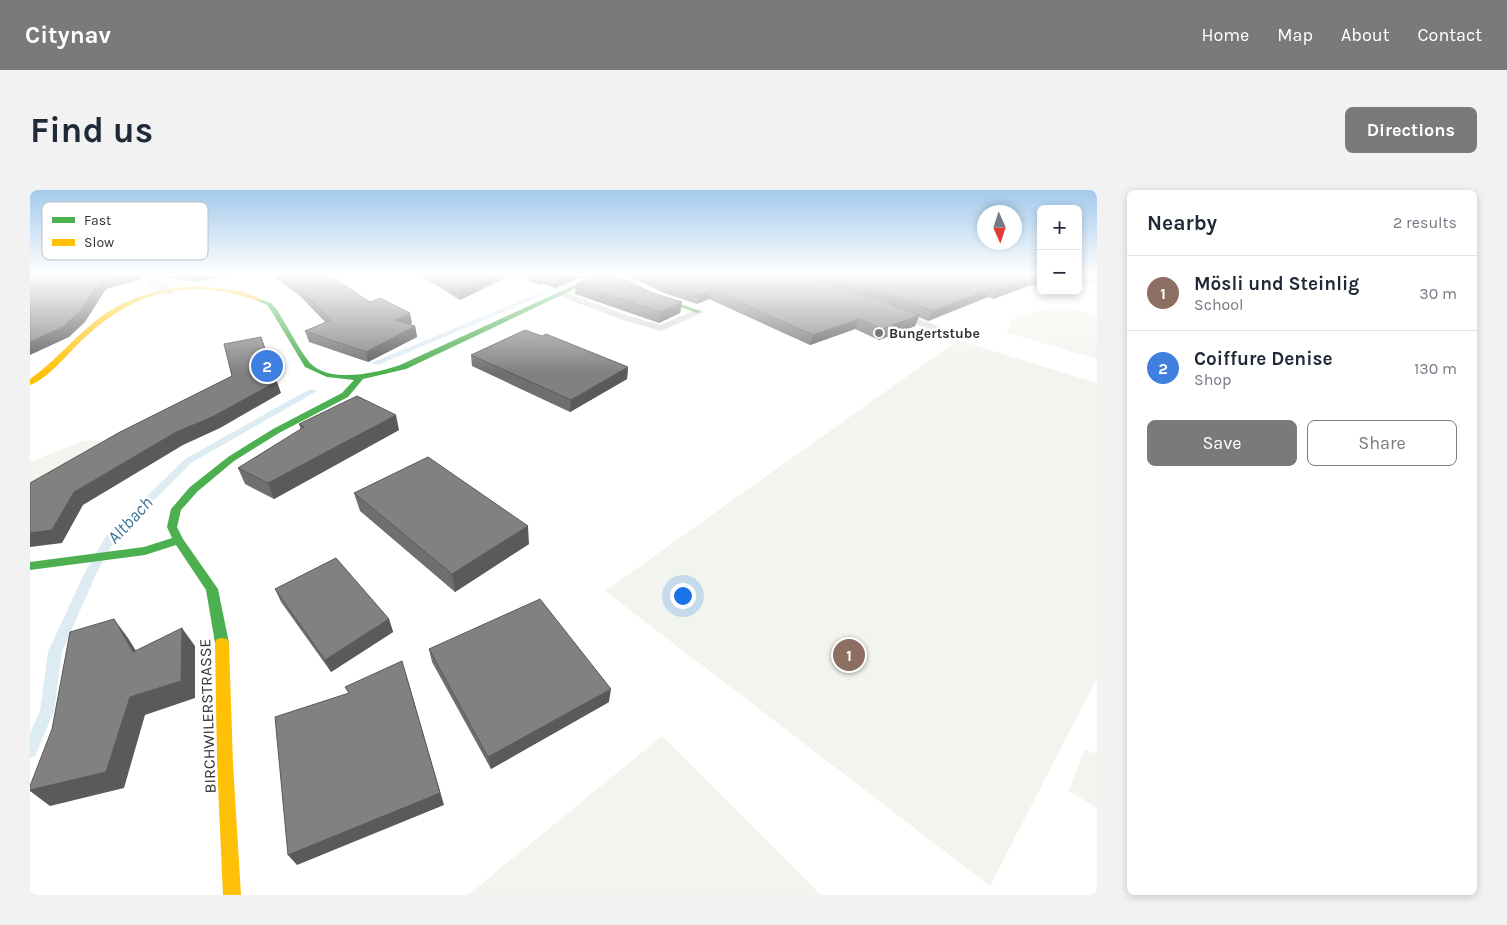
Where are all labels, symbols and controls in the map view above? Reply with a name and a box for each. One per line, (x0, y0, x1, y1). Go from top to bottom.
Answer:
text: Citynav (25, 21, 111, 49)
text: Home (1201, 24, 1249, 46)
text: Map (1277, 24, 1313, 46)
text: About (1341, 24, 1390, 46)
text: Contact (1418, 24, 1482, 46)
button: Directions (1345, 107, 1477, 153)
text: Find us (30, 110, 153, 151)
legend (42, 202, 208, 260)
north arrow (977, 205, 1022, 250)
map controls (1037, 205, 1082, 295)
button: + (1037, 205, 1082, 250)
text: Nearby (1147, 211, 1217, 235)
text: Fast (84, 212, 111, 229)
text: 2 results (1393, 213, 1457, 232)
text: Slow (84, 234, 114, 251)
button: − (1037, 250, 1082, 295)
text: Mösli und Steinlig (1194, 273, 1359, 295)
text: 1 (1160, 284, 1166, 303)
text: 30 m (1419, 284, 1457, 303)
text: School (1194, 295, 1244, 314)
place label: Bungertstube (889, 325, 980, 342)
marker: Bungertstube (873, 327, 885, 339)
pin: 2 (251, 347, 283, 385)
text: Coiffure Denise (1194, 348, 1333, 370)
text: 2 (1158, 359, 1168, 378)
text: 130 m (1414, 359, 1457, 378)
text: Shop (1194, 370, 1231, 389)
button: Save (1147, 420, 1297, 466)
button: Share (1307, 420, 1457, 466)
water label: Altbach (103, 492, 157, 548)
your location (670, 583, 696, 609)
pin: 1 (833, 636, 865, 674)
street label: BIRCHWILERSTRASSE (195, 638, 220, 794)

